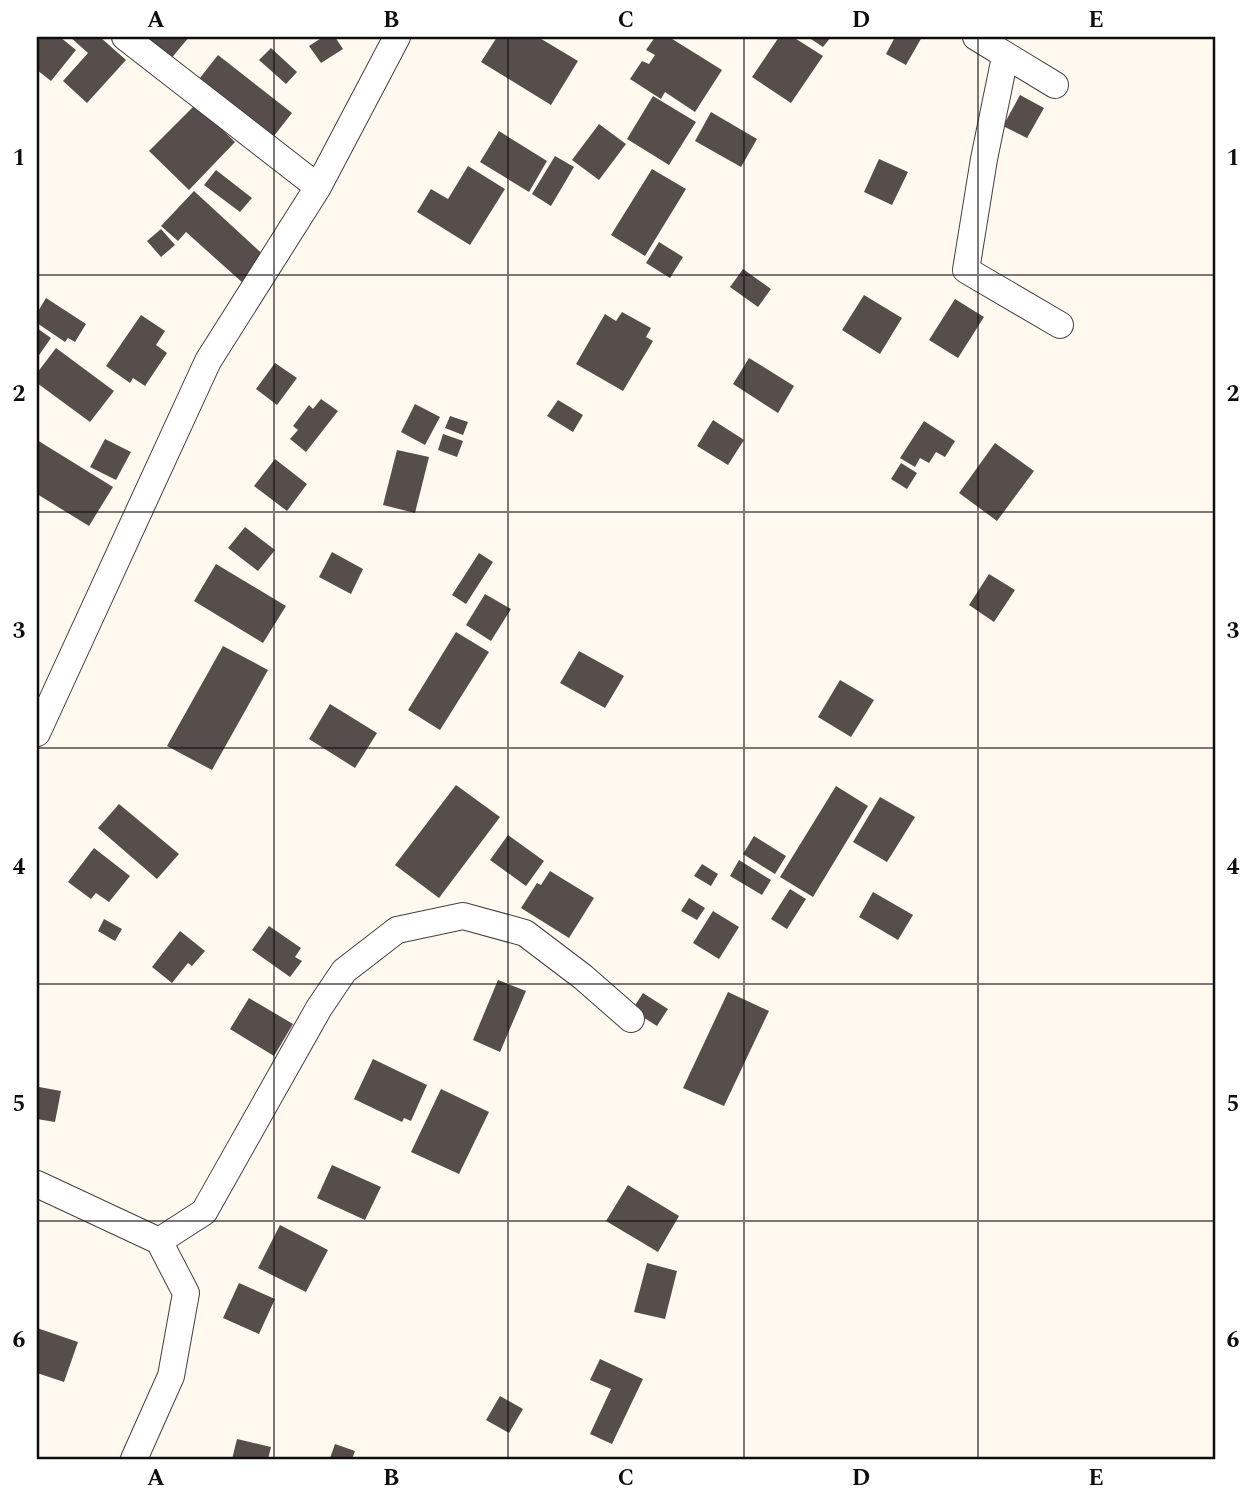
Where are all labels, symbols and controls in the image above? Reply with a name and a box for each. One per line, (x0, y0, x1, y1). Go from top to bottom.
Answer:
text: A (147, 3, 165, 38)
text: B (383, 3, 399, 38)
text: C (618, 3, 634, 38)
text: D (852, 3, 870, 38)
text: E (1088, 3, 1104, 38)
text: 1 (13, 141, 25, 176)
text: 1 (1227, 141, 1239, 176)
text: 2 (13, 377, 26, 412)
text: 2 (1227, 377, 1240, 412)
text: 3 (13, 614, 26, 649)
text: 3 (1227, 614, 1240, 649)
text: 4 (13, 850, 26, 885)
text: 4 (1227, 850, 1240, 885)
text: 5 (13, 1087, 25, 1122)
text: 5 (1227, 1087, 1239, 1122)
text: 6 (13, 1323, 26, 1358)
text: 6 (1227, 1323, 1240, 1358)
text: A (147, 1461, 165, 1496)
text: B (383, 1461, 399, 1496)
text: C (618, 1461, 634, 1496)
text: D (852, 1461, 870, 1496)
text: E (1088, 1461, 1104, 1496)

